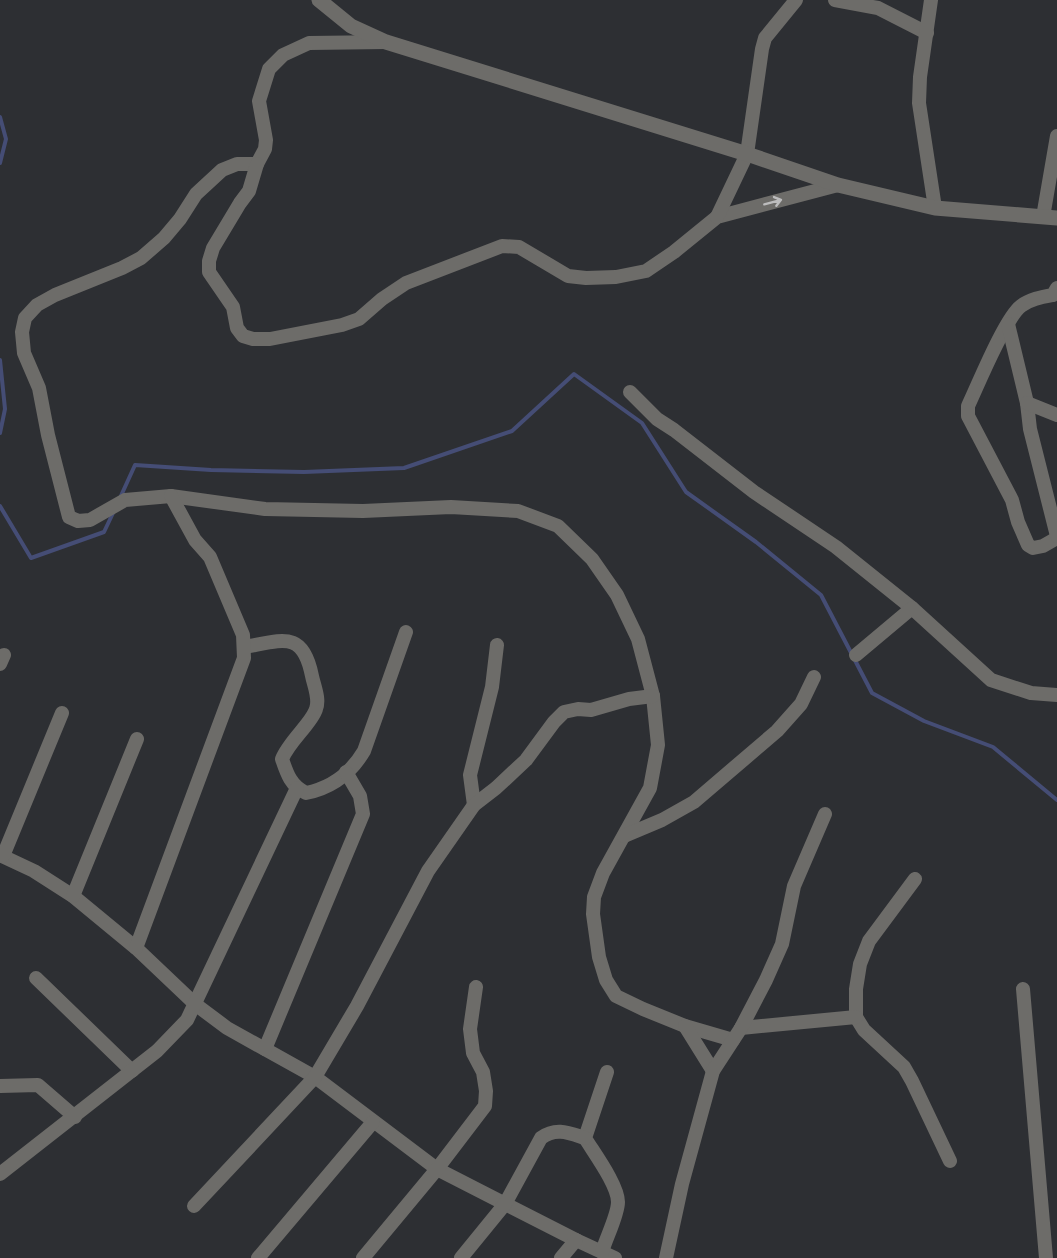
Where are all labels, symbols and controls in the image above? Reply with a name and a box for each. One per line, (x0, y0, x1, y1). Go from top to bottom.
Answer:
one-way arrow (764, 196, 783, 207)

